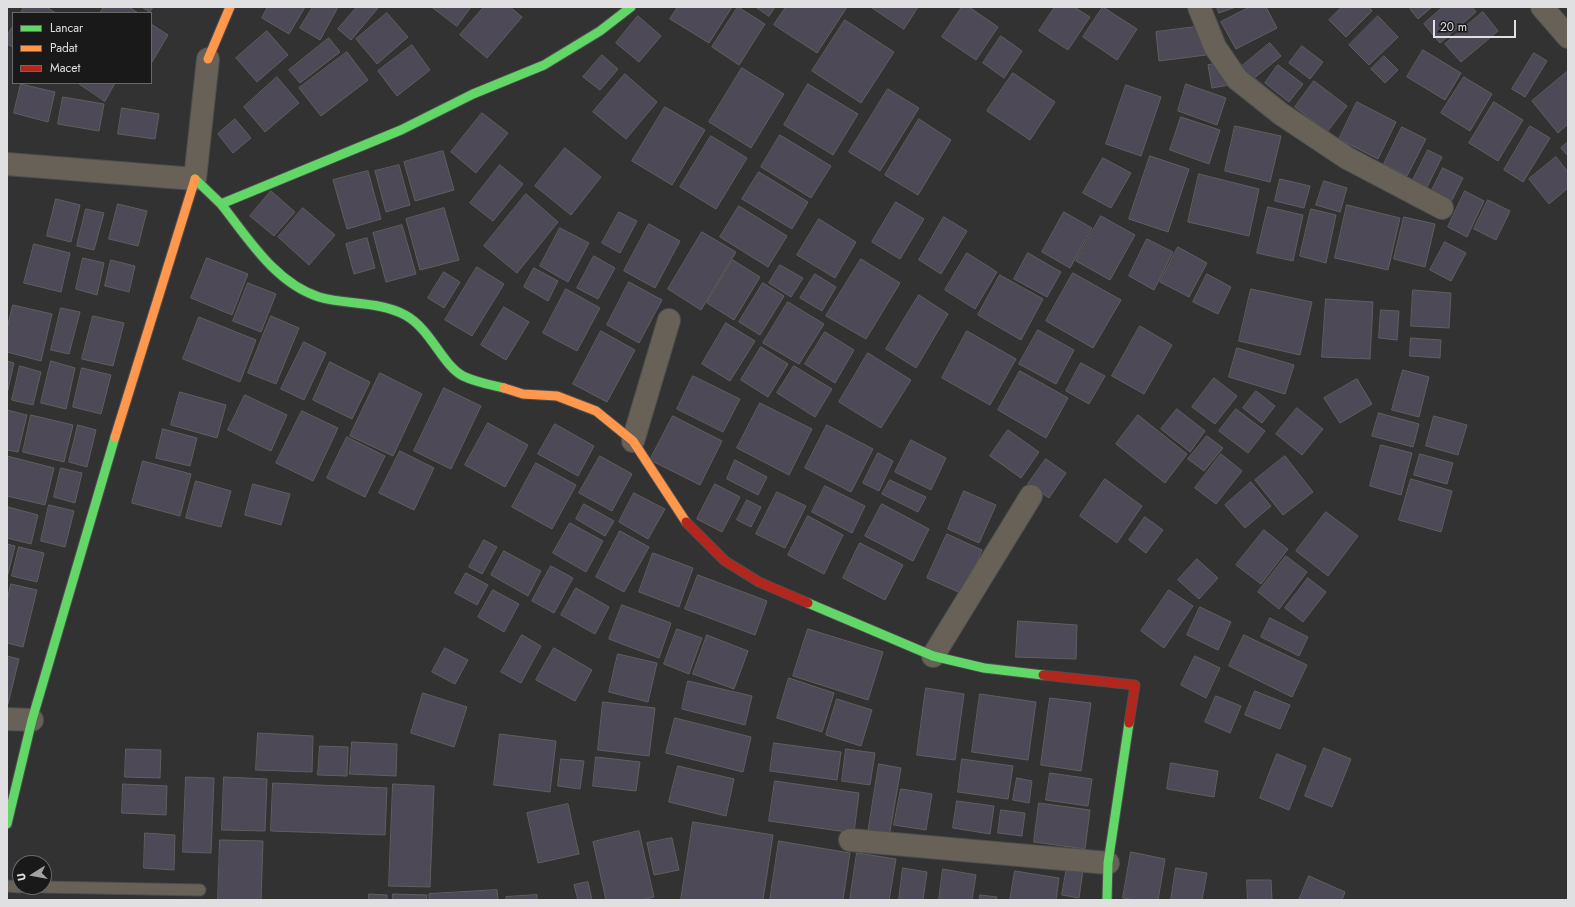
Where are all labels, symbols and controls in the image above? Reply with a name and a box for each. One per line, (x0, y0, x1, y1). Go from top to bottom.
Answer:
legend (12, 12, 152, 84)
scale bar (1435, 12, 1518, 38)
text: 20 m (1440, 18, 1467, 36)
text: Lancar (50, 19, 83, 37)
text: Padat (50, 39, 77, 57)
text: Macet (50, 59, 80, 77)
north arrow (12, 855, 52, 895)
text: U (13, 872, 30, 882)

